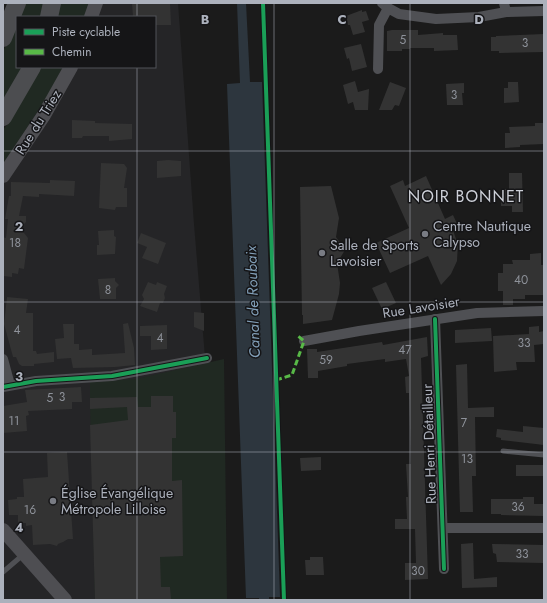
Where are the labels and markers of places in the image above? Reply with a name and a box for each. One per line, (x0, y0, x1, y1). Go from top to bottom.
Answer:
place label: Centre Nautique Calypso (433, 216, 531, 252)
marker: Centre Nautique Calypso (420, 229, 430, 239)
place label: Salle de Sports Lavoisier (330, 235, 419, 271)
marker: Salle de Sports Lavoisier (317, 248, 327, 258)
place label: Église Évangélique Métropole Lilloise (61, 483, 173, 519)
marker: Église Évangélique Métropole Lilloise (48, 496, 58, 506)

